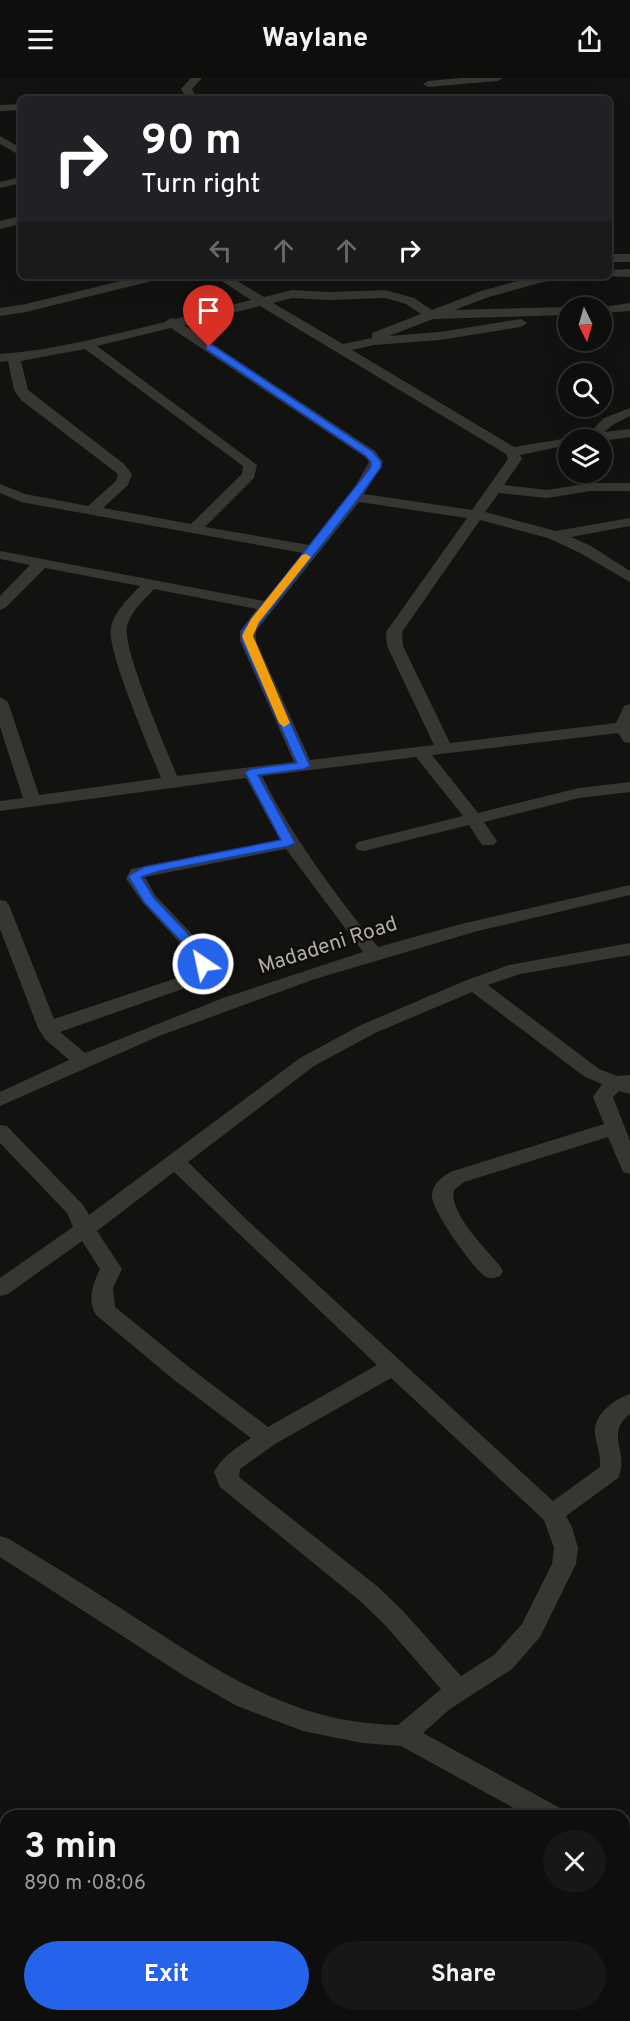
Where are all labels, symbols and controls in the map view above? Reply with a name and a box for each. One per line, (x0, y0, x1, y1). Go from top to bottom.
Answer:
text: Waylane (262, 22, 368, 56)
icon: menu (24, 23, 57, 56)
icon: share (573, 23, 606, 56)
text: 90 m (141, 116, 242, 169)
icon: right (42, 120, 120, 198)
text: Turn right (141, 168, 260, 202)
icon: left (204, 234, 237, 267)
icon: ahead (267, 234, 300, 267)
icon: ahead (330, 234, 363, 267)
icon: right (393, 234, 426, 267)
pin (183, 285, 234, 347)
icon: arrive (192, 294, 225, 327)
north arrow (558, 297, 612, 351)
map controls (558, 297, 612, 483)
button: search (558, 363, 612, 417)
button: layers (558, 429, 612, 483)
street label: Madadeni Road (255, 911, 401, 981)
position arrow (171, 932, 235, 996)
text: 3 min (24, 1825, 118, 1871)
button: close (543, 1830, 606, 1893)
text: 890 m · 08:06 (24, 1871, 146, 1897)
button: Exit (24, 1941, 309, 2010)
button: Share (321, 1941, 606, 2010)

